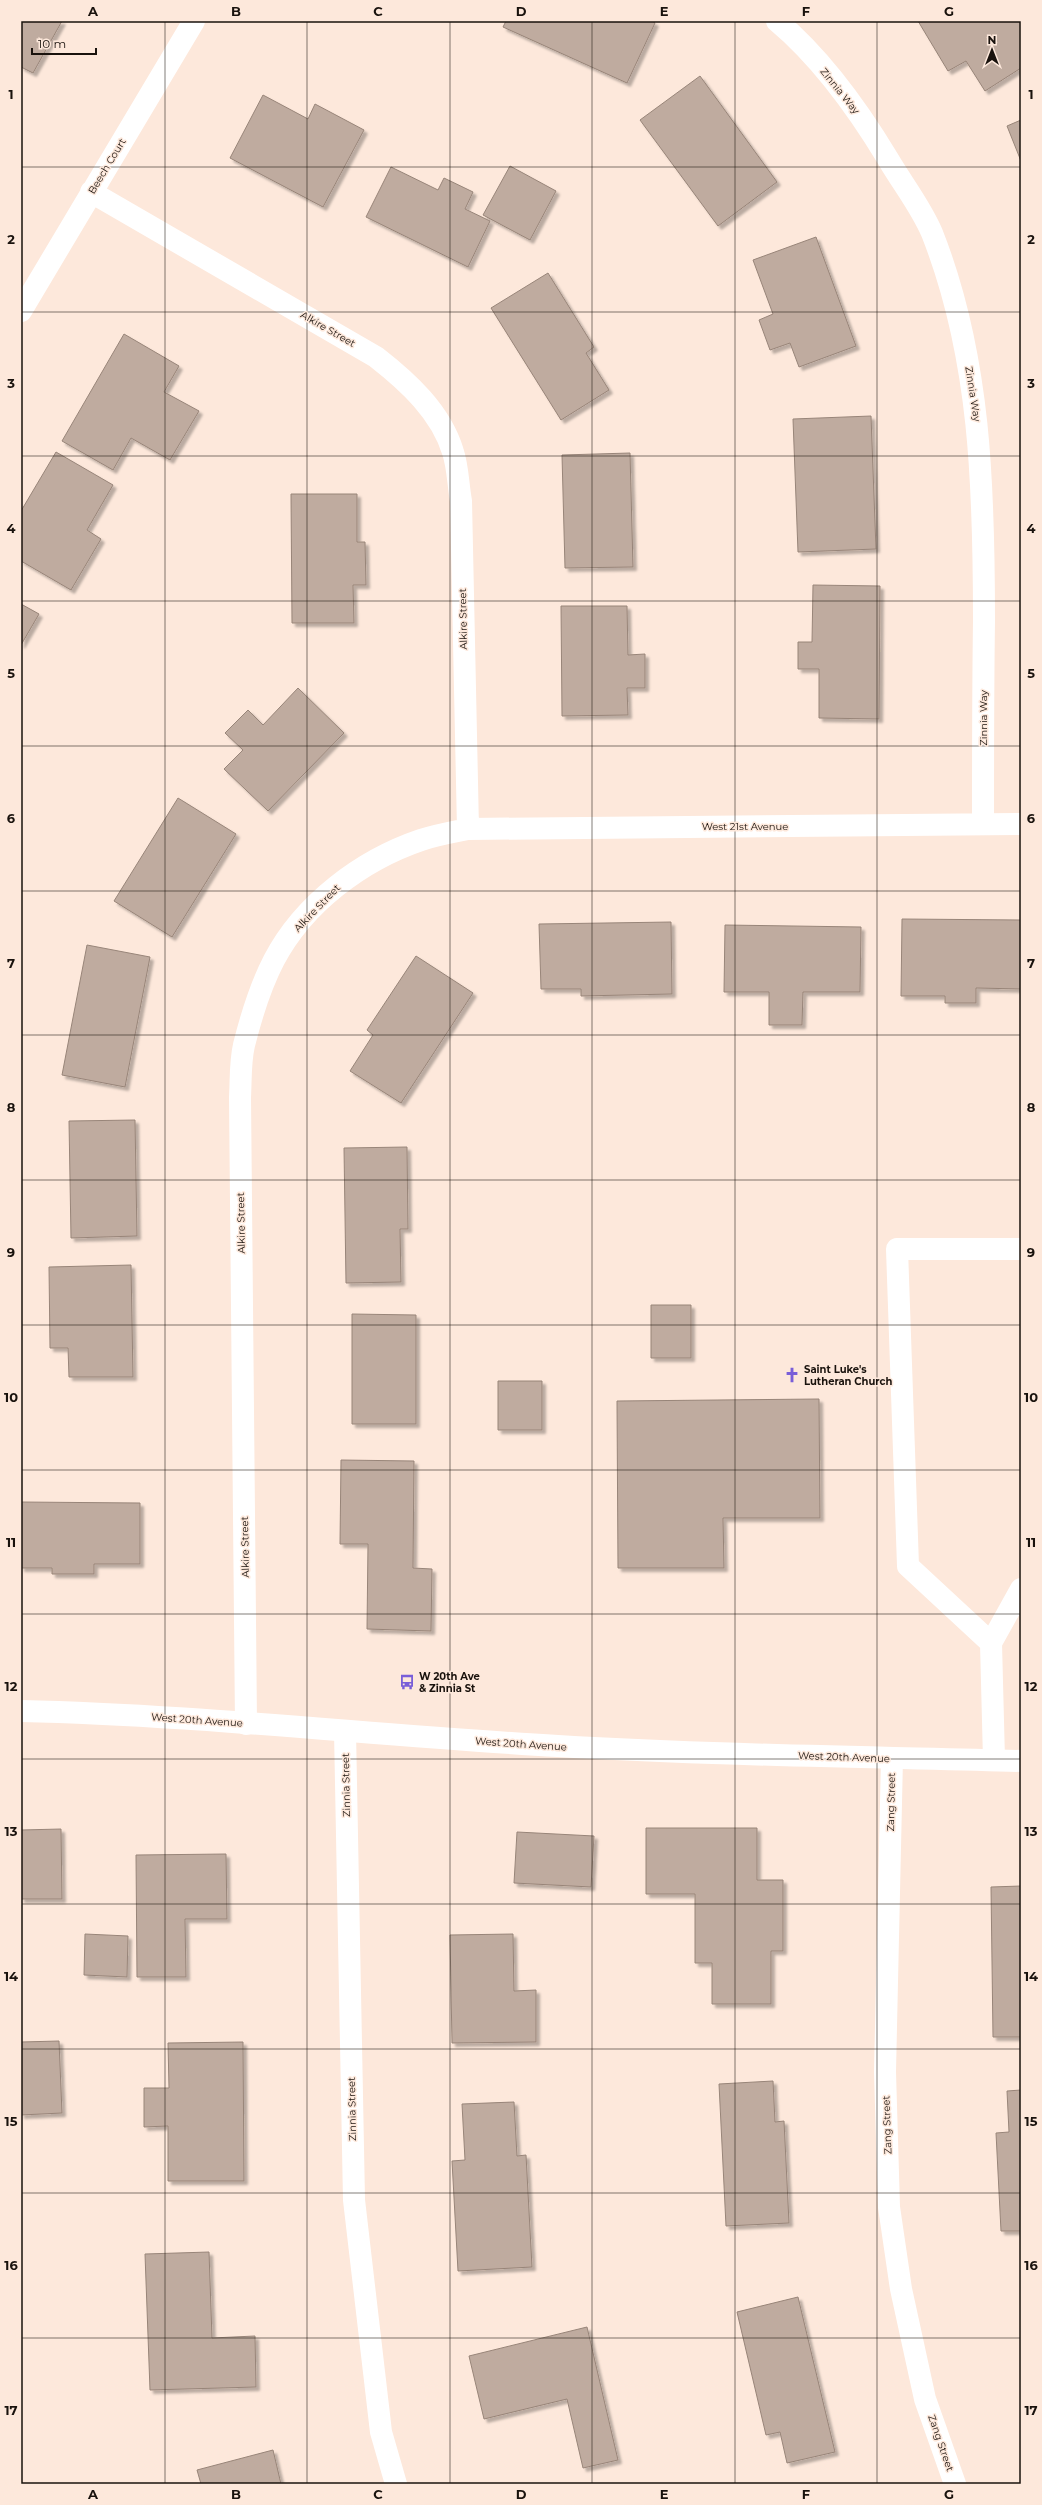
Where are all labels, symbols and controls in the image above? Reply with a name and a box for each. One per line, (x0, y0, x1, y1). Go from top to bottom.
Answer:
text: A (87, 3, 99, 19)
text: B (231, 3, 241, 19)
text: C (373, 3, 383, 19)
text: D (516, 3, 527, 19)
text: E (660, 3, 669, 19)
text: F (802, 3, 810, 19)
text: G (944, 3, 954, 19)
scale bar (32, 30, 96, 56)
north arrow (972, 30, 1012, 70)
text: N (988, 33, 996, 47)
text: 10 m (38, 36, 66, 51)
street label: Zinnia Way (817, 65, 863, 117)
text: 1 (8, 86, 14, 102)
text: 1 (1028, 86, 1034, 102)
street label: Beech Court (85, 136, 129, 196)
text: 2 (7, 231, 15, 247)
text: 2 (1027, 231, 1035, 247)
street label: Alkire Street (298, 308, 358, 350)
street label: Zinnia Way (962, 366, 984, 423)
text: 3 (6, 375, 15, 391)
text: 3 (1026, 375, 1035, 391)
text: 4 (7, 520, 16, 536)
text: 4 (1027, 520, 1036, 536)
street label: Alkire Street (456, 588, 470, 650)
text: 5 (7, 665, 15, 681)
text: 5 (1027, 665, 1035, 681)
street label: Zinnia Way (977, 690, 990, 746)
text: 6 (7, 810, 16, 826)
text: 6 (1027, 810, 1036, 826)
street label: West 21st Avenue (702, 820, 788, 833)
street label: Alkire Street (291, 881, 343, 935)
text: 7 (7, 955, 15, 971)
text: 7 (1027, 955, 1035, 971)
text: 8 (7, 1099, 16, 1115)
text: 8 (1027, 1099, 1036, 1115)
street label: Alkire Street (234, 1192, 248, 1254)
text: 9 (7, 1244, 15, 1260)
text: 9 (1027, 1244, 1035, 1260)
place label: Saint Luke's Lutheran Church (804, 1363, 892, 1388)
church icon: Saint Luke's Lutheran Church (783, 1366, 801, 1384)
text: 10 (4, 1389, 18, 1405)
text: 10 (1024, 1389, 1038, 1405)
street label: Alkire Street (238, 1516, 252, 1578)
text: 11 (6, 1534, 16, 1550)
text: 11 (1026, 1534, 1036, 1550)
place label: W 20th Ave & Zinnia St (419, 1670, 480, 1695)
bus stop icon: W 20th Ave & Zinnia St (398, 1673, 416, 1691)
text: 12 (5, 1678, 18, 1694)
text: 12 (1025, 1678, 1038, 1694)
street label: West 20th Avenue (151, 1710, 243, 1730)
street label: West 20th Avenue (475, 1734, 567, 1754)
street label: West 20th Avenue (798, 1749, 890, 1765)
street label: Zinnia Street (339, 1753, 353, 1817)
street label: Zang Street (884, 1772, 898, 1832)
text: 13 (5, 1823, 18, 1839)
text: 13 (1025, 1823, 1038, 1839)
text: 14 (4, 1968, 18, 1984)
text: 14 (1024, 1968, 1038, 1984)
street label: Zinnia Street (345, 2077, 359, 2141)
street label: Zang Street (879, 2095, 895, 2155)
text: 15 (5, 2113, 18, 2129)
text: 15 (1025, 2113, 1038, 2129)
text: 16 (4, 2257, 18, 2273)
text: 16 (1024, 2257, 1038, 2273)
text: 17 (4, 2402, 18, 2418)
text: 17 (1024, 2402, 1038, 2418)
street label: Zang Street (925, 2413, 957, 2473)
text: A (87, 2486, 99, 2502)
text: B (231, 2486, 241, 2502)
text: C (373, 2486, 383, 2502)
text: D (516, 2486, 527, 2502)
text: E (660, 2486, 669, 2502)
text: F (802, 2486, 810, 2502)
text: G (944, 2486, 954, 2502)

